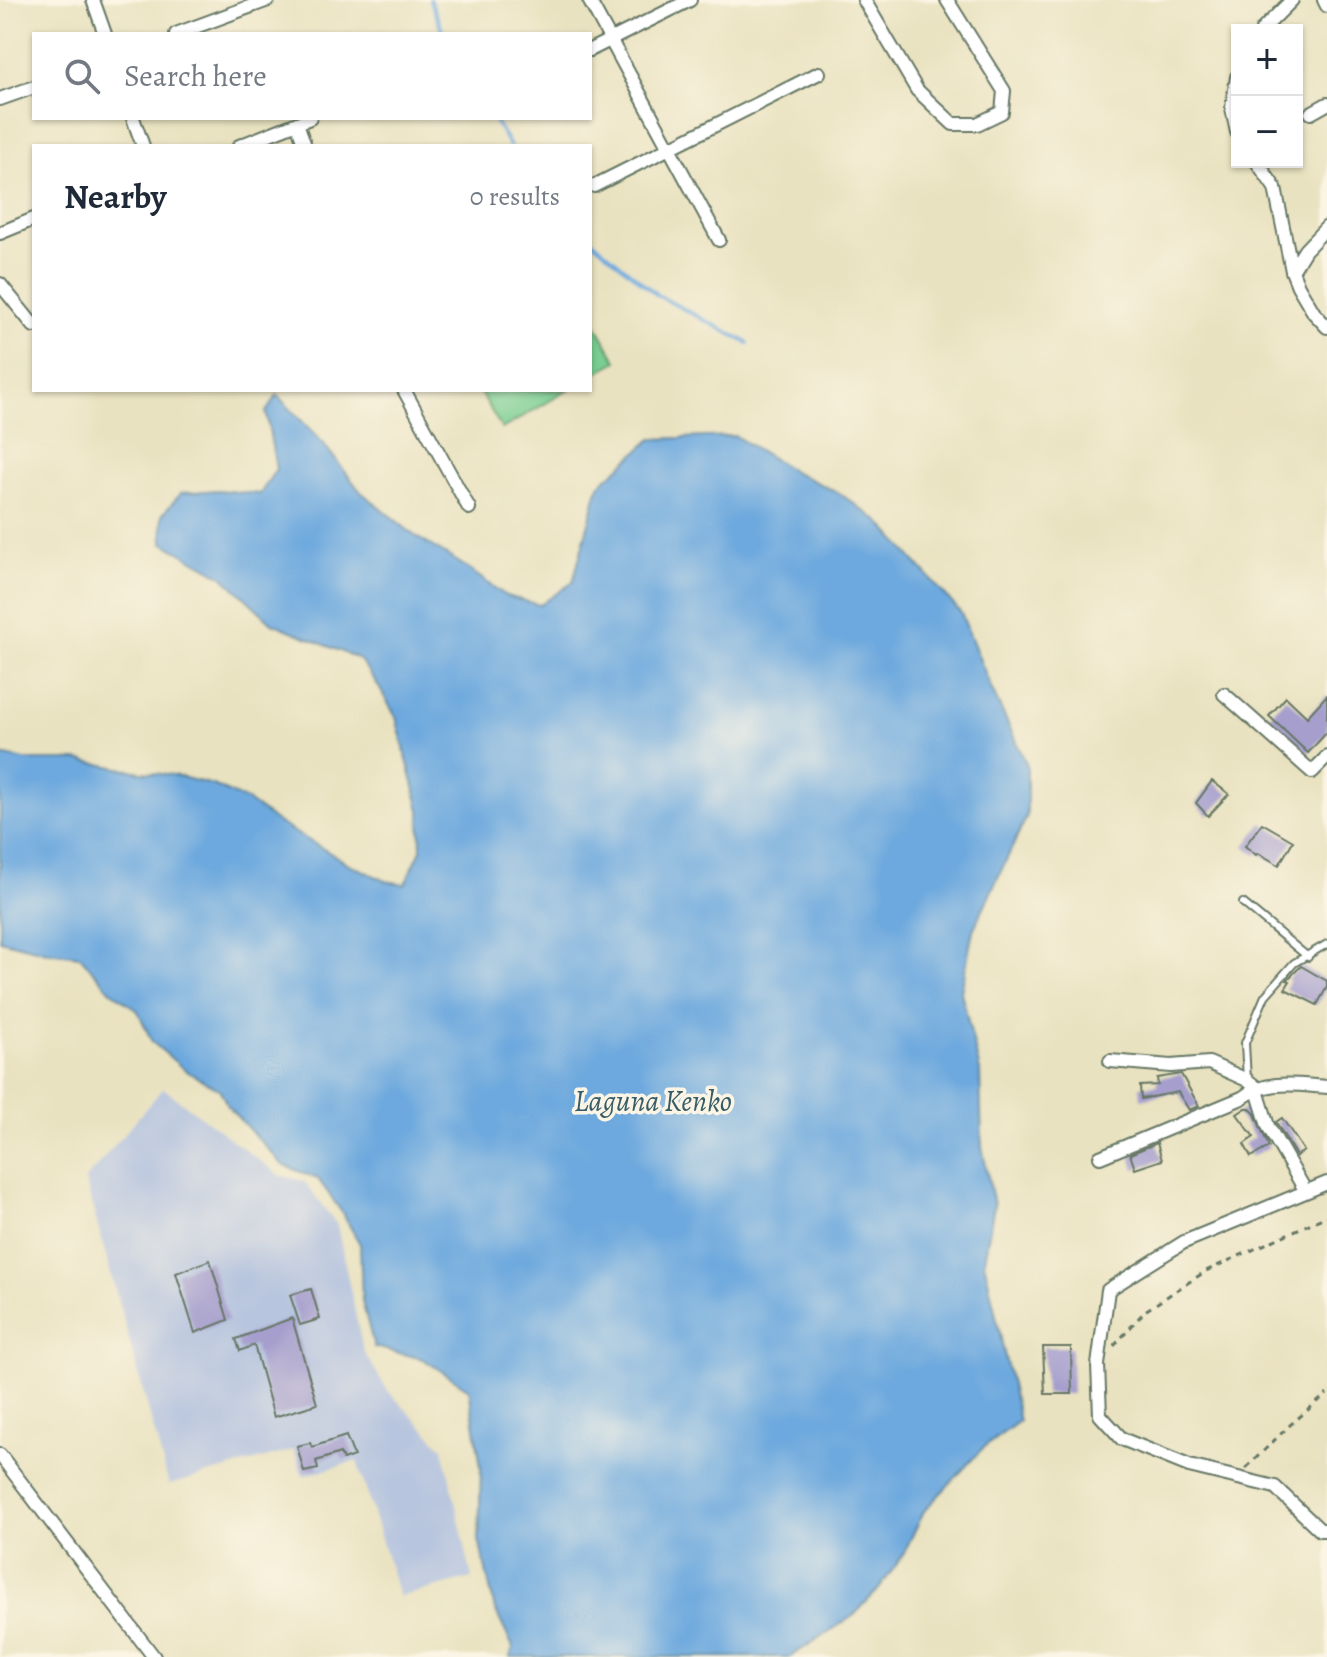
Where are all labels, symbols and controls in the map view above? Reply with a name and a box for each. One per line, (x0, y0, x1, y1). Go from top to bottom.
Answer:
map controls (1231, 24, 1303, 168)
button: + (1231, 24, 1303, 96)
search box (32, 32, 592, 120)
icon: search (60, 54, 104, 98)
text: Search here (124, 56, 267, 96)
button: − (1231, 96, 1303, 168)
text: Nearby (64, 173, 167, 220)
text: 0 results (470, 179, 560, 214)
water label: Laguna Kenko (574, 1081, 732, 1121)

